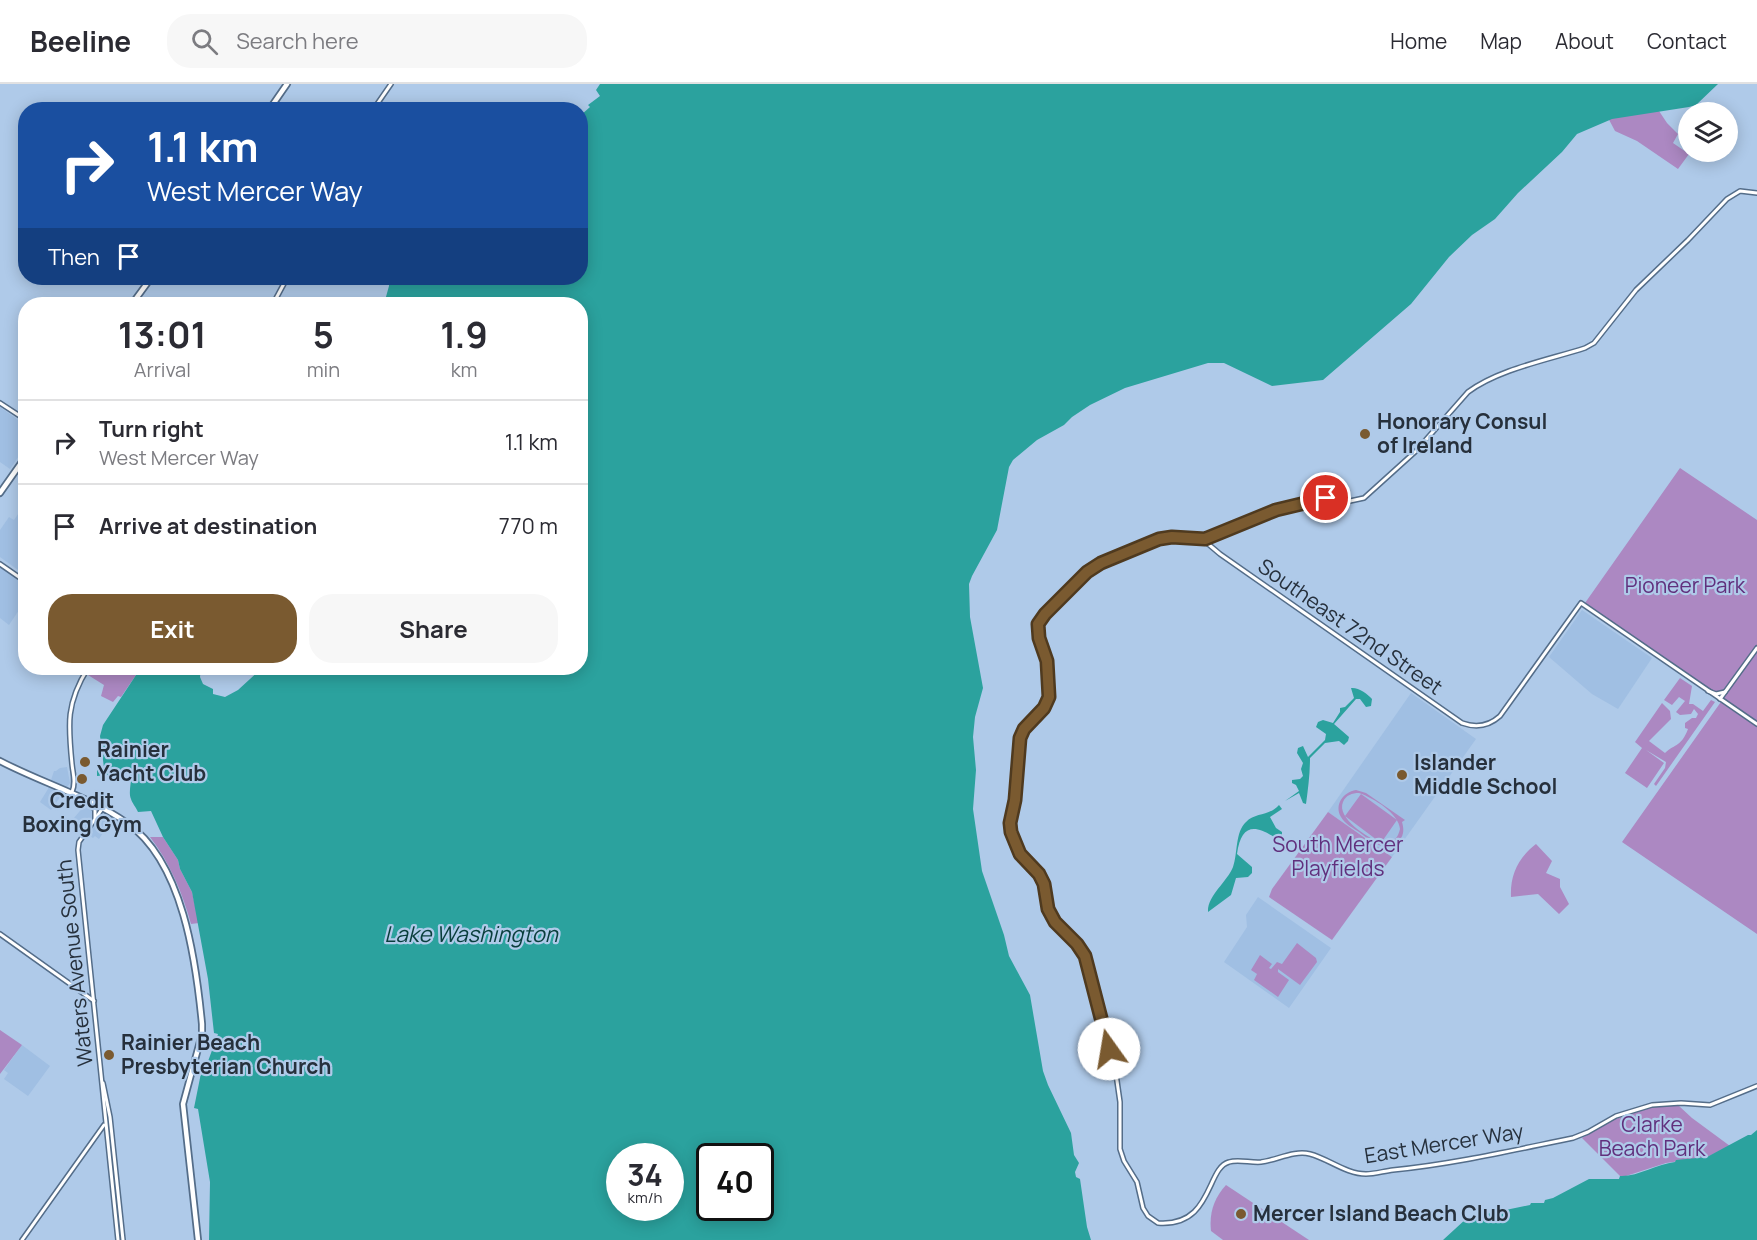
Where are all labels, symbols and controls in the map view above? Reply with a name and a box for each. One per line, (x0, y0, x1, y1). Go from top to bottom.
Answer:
search box (167, 14, 587, 68)
text: Beeline (30, 22, 131, 60)
icon: search (188, 25, 221, 58)
text: Search here (236, 26, 359, 56)
text: Home (1390, 27, 1447, 55)
text: Map (1480, 27, 1522, 55)
text: About (1555, 27, 1614, 55)
text: Contact (1647, 27, 1727, 55)
map controls (1678, 102, 1738, 162)
button: layers (1678, 102, 1738, 162)
text: 1.1 km (147, 117, 259, 175)
icon: right (48, 126, 126, 204)
text: West Mercer Way (147, 172, 363, 209)
icon: arrive (112, 240, 145, 273)
text: Then (48, 242, 100, 272)
text: 13:01 (118, 310, 207, 359)
text: 5 (313, 310, 334, 359)
text: 1.9 (440, 310, 488, 359)
text: Arrival (134, 356, 191, 383)
text: min (307, 356, 340, 383)
text: km (451, 356, 478, 383)
place label: Honorary Consul of Ireland (1377, 407, 1547, 459)
text: Turn right (99, 414, 204, 444)
icon: right (48, 426, 81, 459)
text: 1.1 km (505, 427, 558, 457)
marker: Honorary Consul of Ireland (1358, 427, 1372, 441)
text: West Mercer Way (99, 444, 259, 471)
pin (1300, 472, 1351, 523)
icon: arrive (1309, 481, 1342, 514)
icon: arrive (48, 510, 81, 543)
text: Arrive at destination (99, 511, 317, 541)
text: 770 m (499, 511, 558, 541)
street label: Southeast 72nd Street (1253, 552, 1448, 701)
park label: Pioneer Park (1625, 571, 1746, 599)
button: Exit (48, 594, 297, 663)
button: Share (309, 594, 558, 663)
place label: Rainier Yacht Club (97, 735, 206, 787)
place label: Islander Middle School (1414, 748, 1557, 800)
marker: Rainier Yacht Club (78, 755, 92, 769)
marker: Islander Middle School (1395, 768, 1409, 782)
marker: Credit Boxing Gym (75, 772, 89, 786)
place label: Credit Boxing Gym (22, 786, 142, 838)
park label: South Mercer Playfields (1272, 830, 1404, 882)
street label: Waters Avenue South (49, 858, 99, 1068)
water label: Lake Washington (384, 919, 559, 949)
position arrow (1077, 1017, 1141, 1081)
place label: Rainier Beach Presbyterian Church (121, 1028, 331, 1080)
marker: Rainier Beach Presbyterian Church (102, 1048, 116, 1062)
park label: Clarke Beach Park (1599, 1110, 1706, 1162)
street label: East Mercer Way (1362, 1117, 1525, 1169)
speed limit sign: 40 (696, 1143, 774, 1221)
text: 34 (627, 1154, 663, 1195)
text: km/h (628, 1187, 662, 1208)
place label: Mercer Island Beach Club (1253, 1199, 1509, 1227)
marker: Mercer Island Beach Club (1234, 1207, 1248, 1221)

